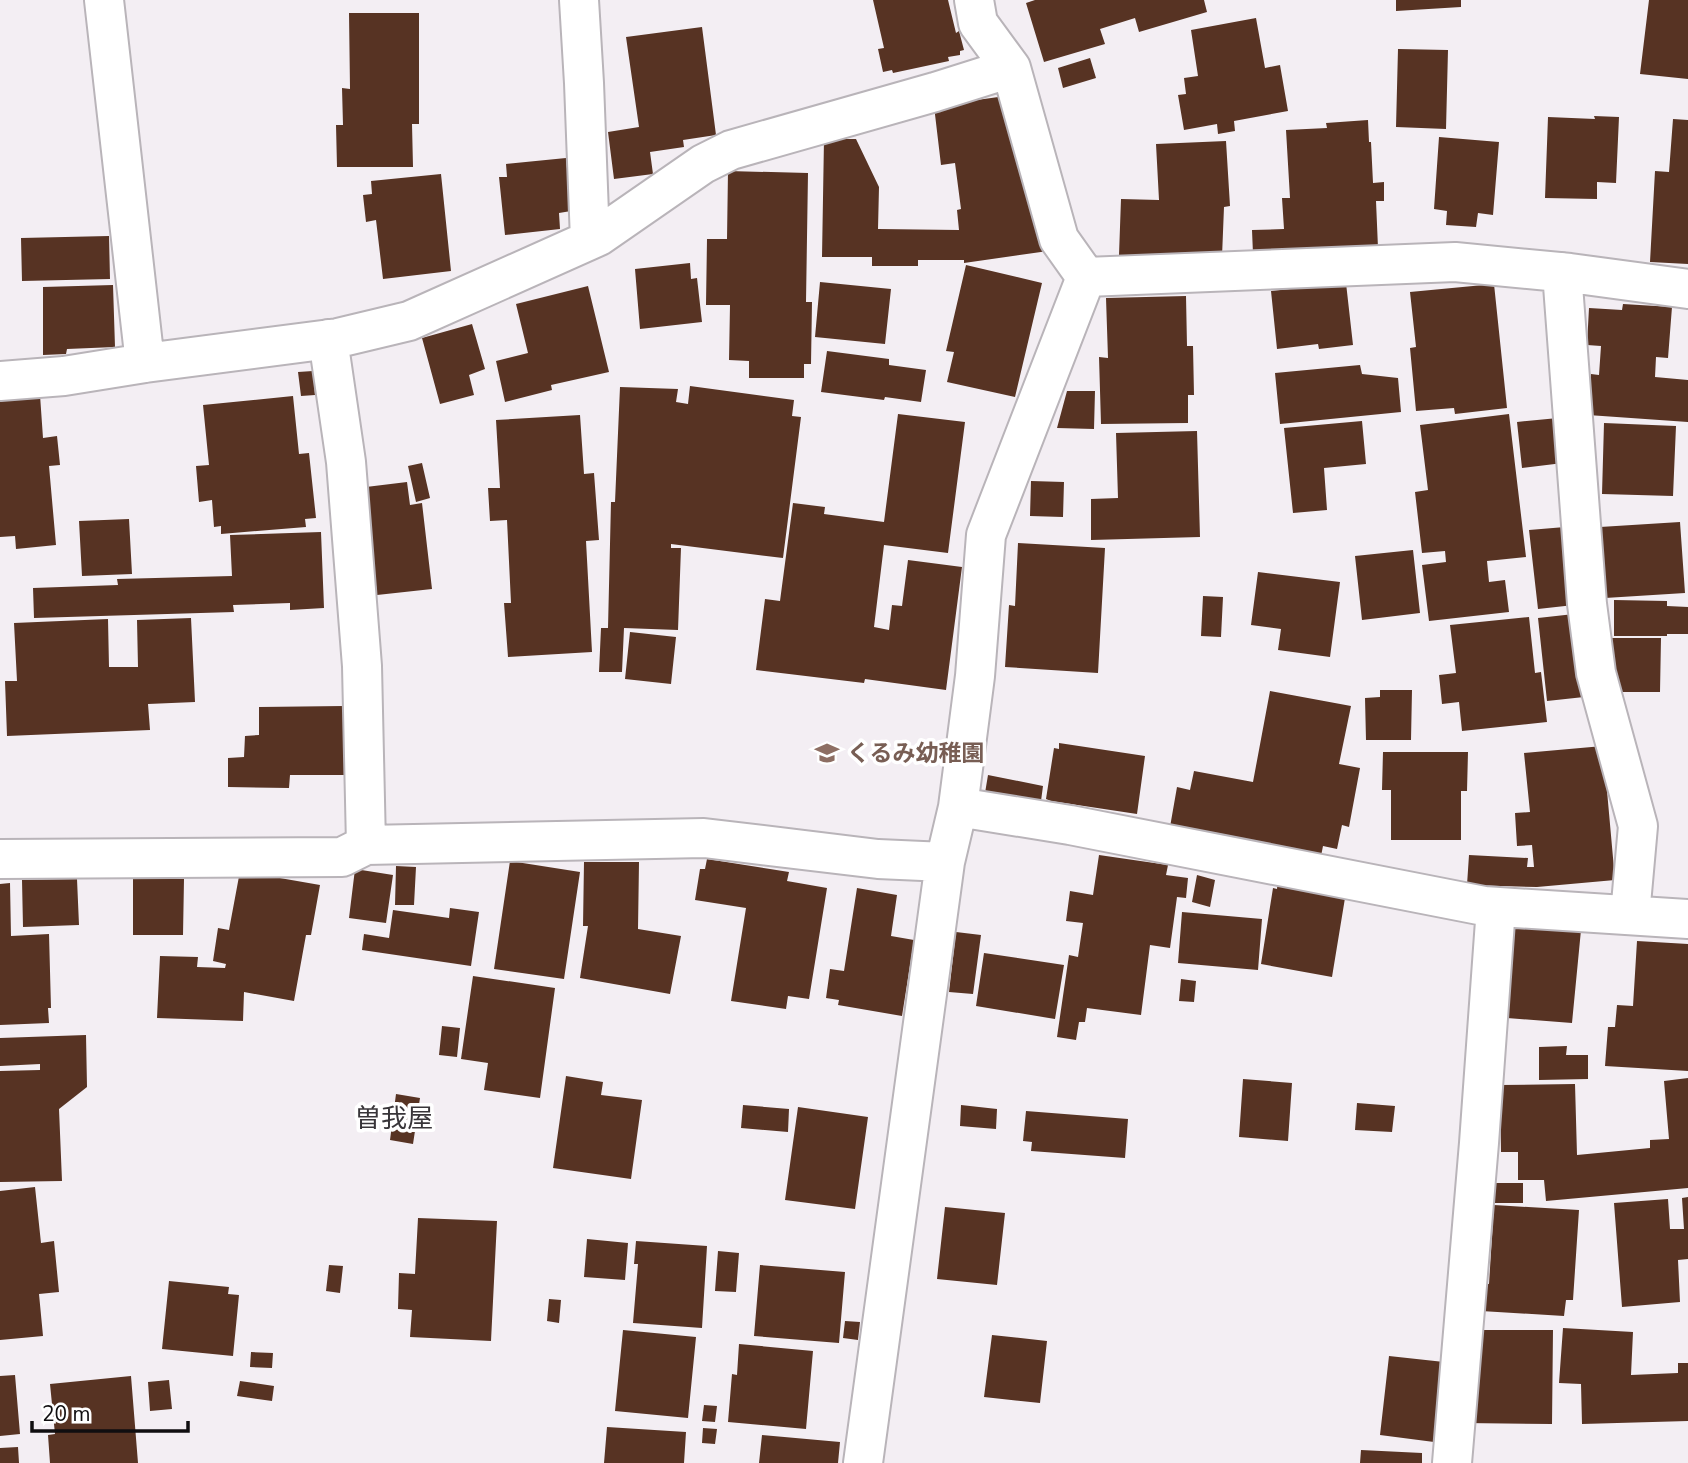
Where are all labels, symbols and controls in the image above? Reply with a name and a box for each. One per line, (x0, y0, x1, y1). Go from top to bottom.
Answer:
place label: くるみ幼稚園 (847, 738, 985, 769)
school or university icon: くるみ幼稚園 (813, 739, 841, 767)
district label: 曽我屋 (355, 1101, 433, 1136)
scale bar (32, 1390, 187, 1434)
text: 20 m (42, 1400, 91, 1428)

